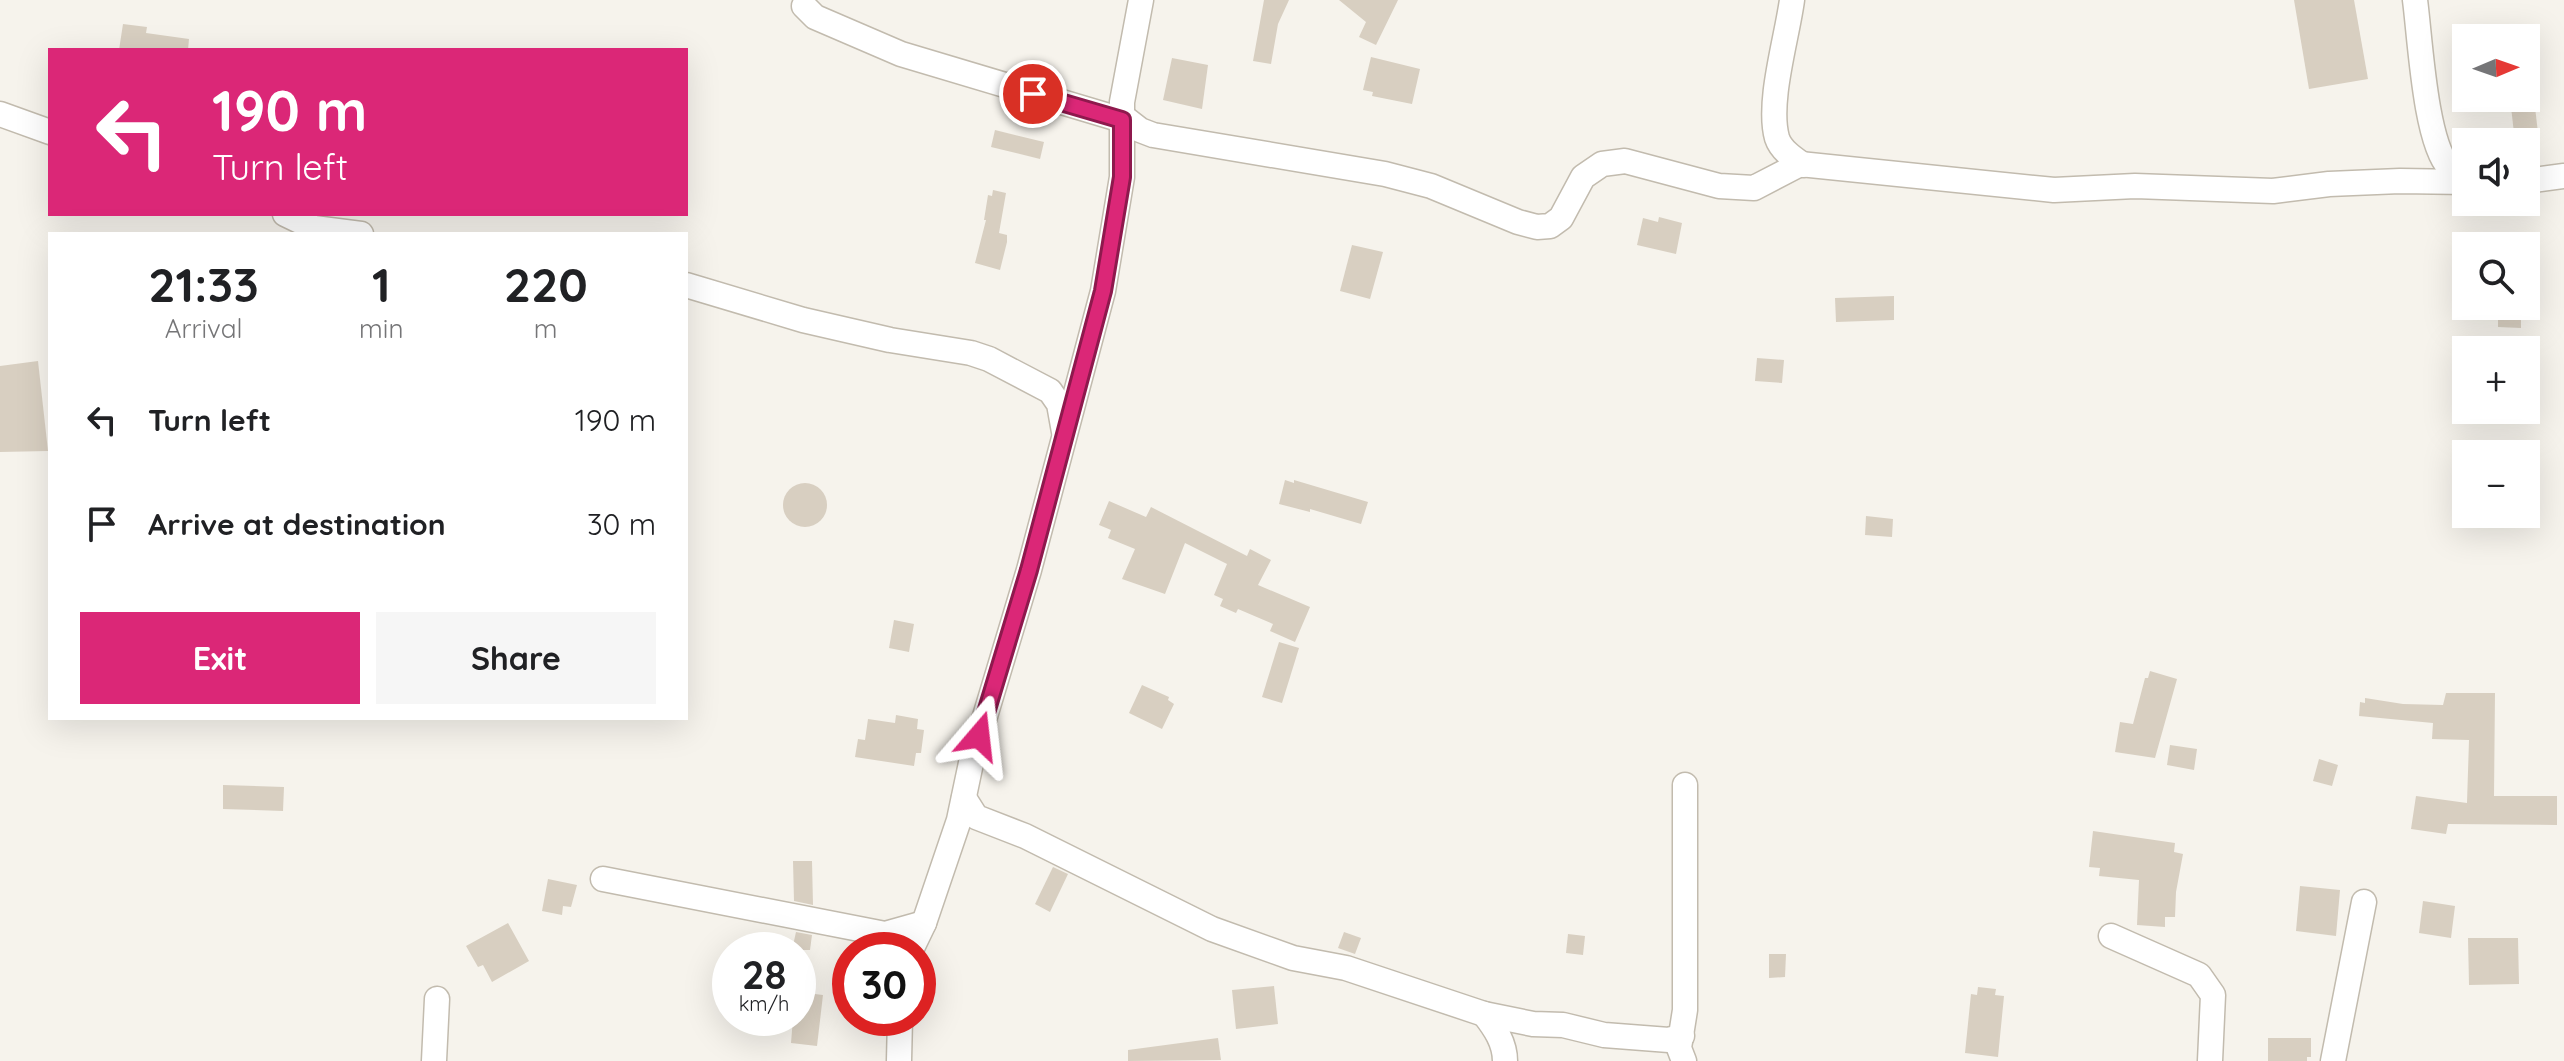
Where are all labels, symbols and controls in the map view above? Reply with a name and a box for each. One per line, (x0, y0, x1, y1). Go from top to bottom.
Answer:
north arrow (2452, 24, 2540, 112)
map controls (2452, 24, 2540, 528)
pin (999, 60, 1067, 128)
icon: arrive (1011, 72, 1055, 116)
text: 190 m (212, 75, 367, 145)
icon: left (80, 80, 184, 184)
button: sound (2452, 128, 2540, 216)
text: Turn left (212, 144, 348, 189)
button: search (2452, 232, 2540, 320)
text: 21:33 (148, 254, 259, 314)
text: 1 (372, 254, 391, 314)
text: 220 (504, 254, 588, 314)
text: Arrival (165, 312, 242, 345)
text: min (359, 312, 403, 345)
text: m (534, 312, 558, 345)
button: + (2452, 336, 2540, 424)
icon: left (80, 398, 124, 442)
text: Turn left (148, 401, 271, 439)
text: 190 m (575, 401, 656, 439)
button: − (2452, 440, 2540, 528)
icon: arrive (80, 502, 124, 546)
text: Arrive at destination (148, 505, 446, 543)
text: 30 m (587, 505, 656, 543)
button: Exit (80, 612, 360, 704)
button: Share (376, 612, 656, 704)
position arrow (937, 694, 1021, 778)
speed limit sign: 30 (832, 932, 936, 1036)
text: 28 (742, 949, 786, 999)
text: km/h (739, 991, 789, 1016)

